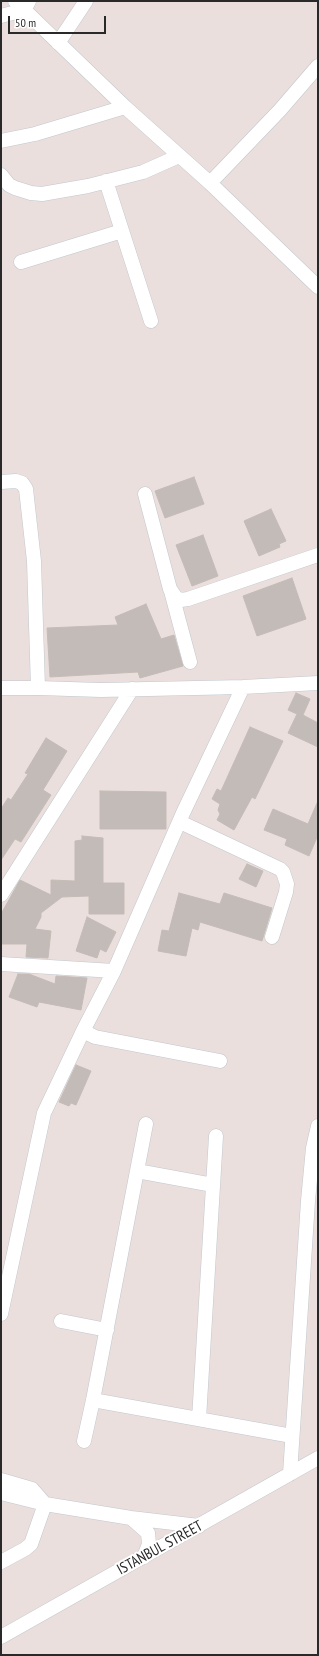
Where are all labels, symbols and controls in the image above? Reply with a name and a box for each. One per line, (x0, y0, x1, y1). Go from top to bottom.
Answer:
scale bar (10, 8, 108, 34)
text: 50 m (15, 15, 36, 30)
street label: ISTANBUL STREET (114, 1517, 206, 1579)

